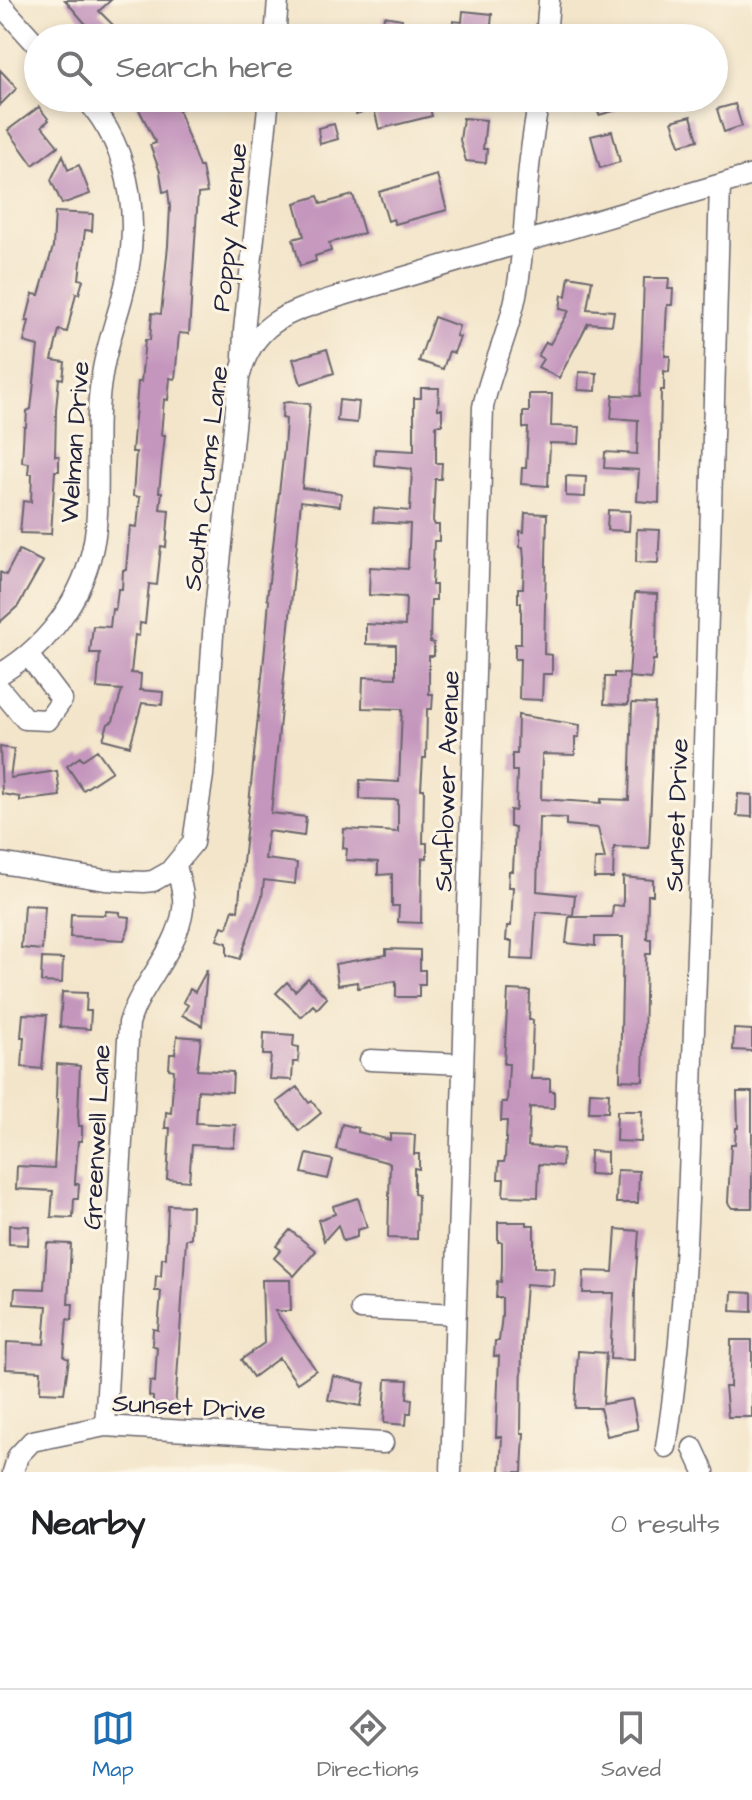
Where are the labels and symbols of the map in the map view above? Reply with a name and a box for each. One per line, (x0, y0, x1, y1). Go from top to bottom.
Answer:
street label: Poppy Avenue (203, 141, 259, 313)
street label: Welman Drive (51, 360, 99, 524)
street label: South Crums Lane (174, 364, 238, 593)
street label: Sunflower Avenue (425, 670, 469, 892)
street label: Sunset Drive (656, 738, 698, 892)
street label: Greenwell Lane (74, 1044, 120, 1231)
street label: Sunset Drive (111, 1385, 267, 1429)

